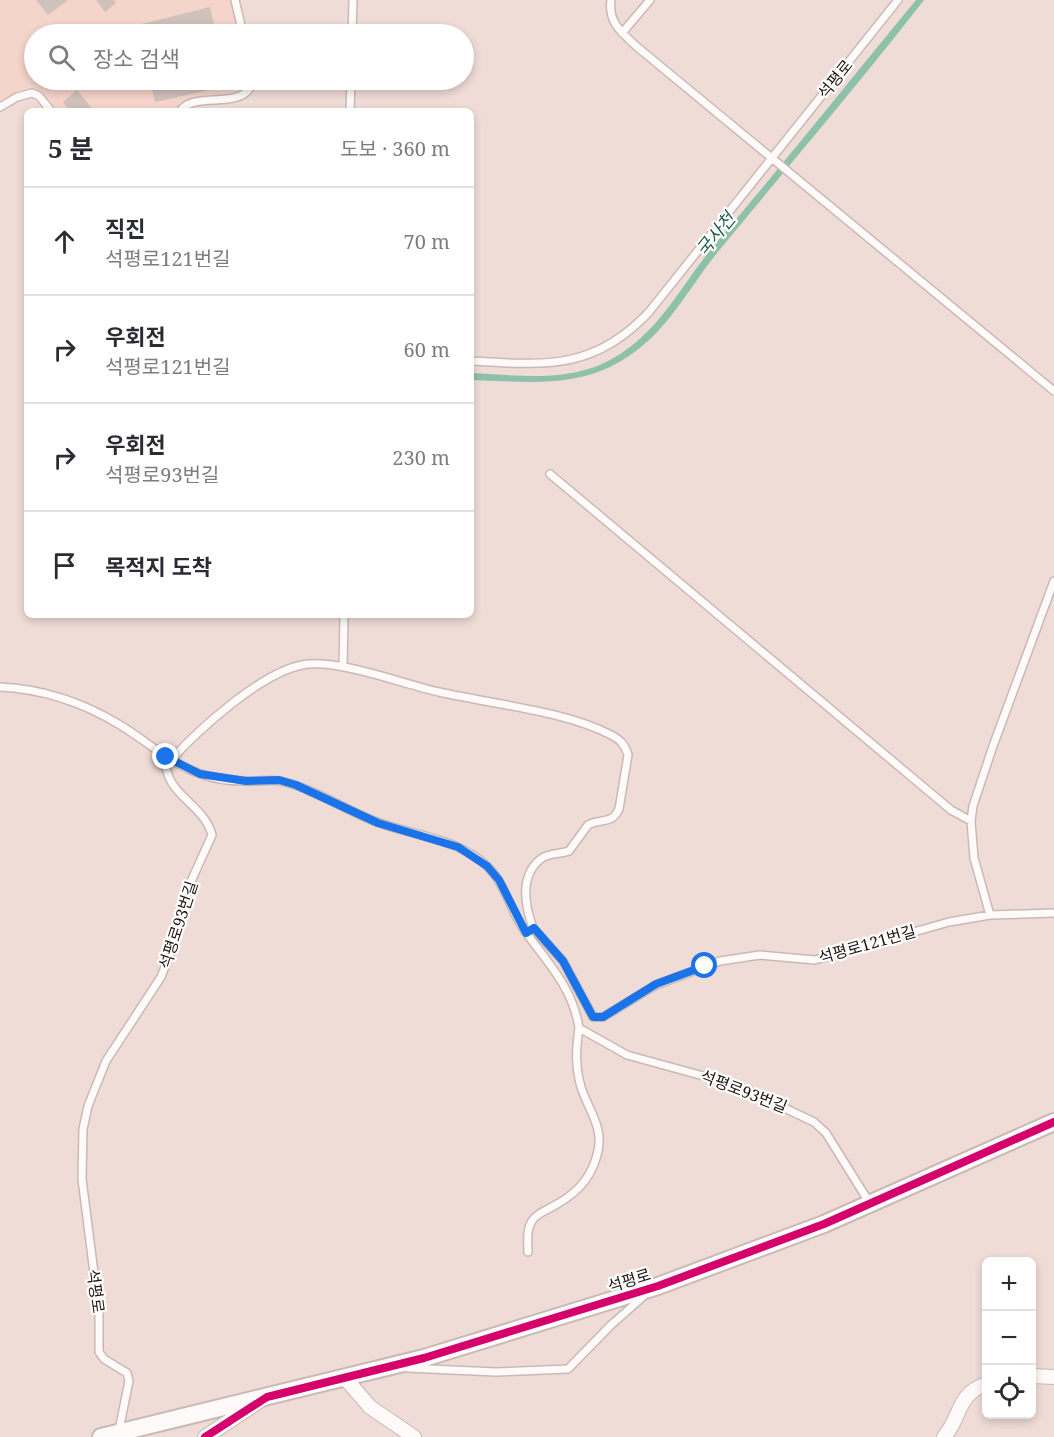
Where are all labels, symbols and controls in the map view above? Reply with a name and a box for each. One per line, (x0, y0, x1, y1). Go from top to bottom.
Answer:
search box (24, 24, 474, 90)
icon: search (45, 41, 78, 74)
text: 장소 검색 (93, 43, 180, 73)
street label: 석평로 (813, 55, 858, 103)
text: 5 분 (48, 130, 93, 166)
text: 도보 · 360 m (340, 135, 450, 162)
water label: 국사천 (690, 205, 741, 261)
text: 직진 (105, 213, 145, 243)
icon: ahead (48, 225, 81, 258)
text: 70 m (404, 228, 450, 255)
text: 석평로121번길 (105, 245, 231, 272)
text: 우회전 (105, 321, 166, 351)
icon: right (48, 333, 81, 366)
text: 60 m (404, 336, 450, 363)
text: 석평로121번길 (105, 353, 231, 380)
text: 우회전 (105, 429, 166, 459)
icon: right (48, 441, 81, 474)
text: 230 m (392, 444, 450, 471)
text: 석평로93번길 (105, 461, 219, 488)
icon: arrive (48, 549, 81, 582)
text: 목적지 도착 (105, 551, 212, 581)
route end (152, 743, 178, 769)
street label: 석평로93번길 (153, 878, 203, 972)
street label: 석평로121번길 (816, 920, 918, 968)
route start (691, 952, 717, 978)
street label: 석평로93번길 (697, 1064, 791, 1118)
map controls (982, 1257, 1036, 1419)
button: + (982, 1257, 1036, 1311)
street label: 석평로 (605, 1263, 654, 1297)
street label: 석평로 (82, 1268, 110, 1315)
button: − (982, 1311, 1036, 1365)
button: locate (982, 1365, 1036, 1419)

